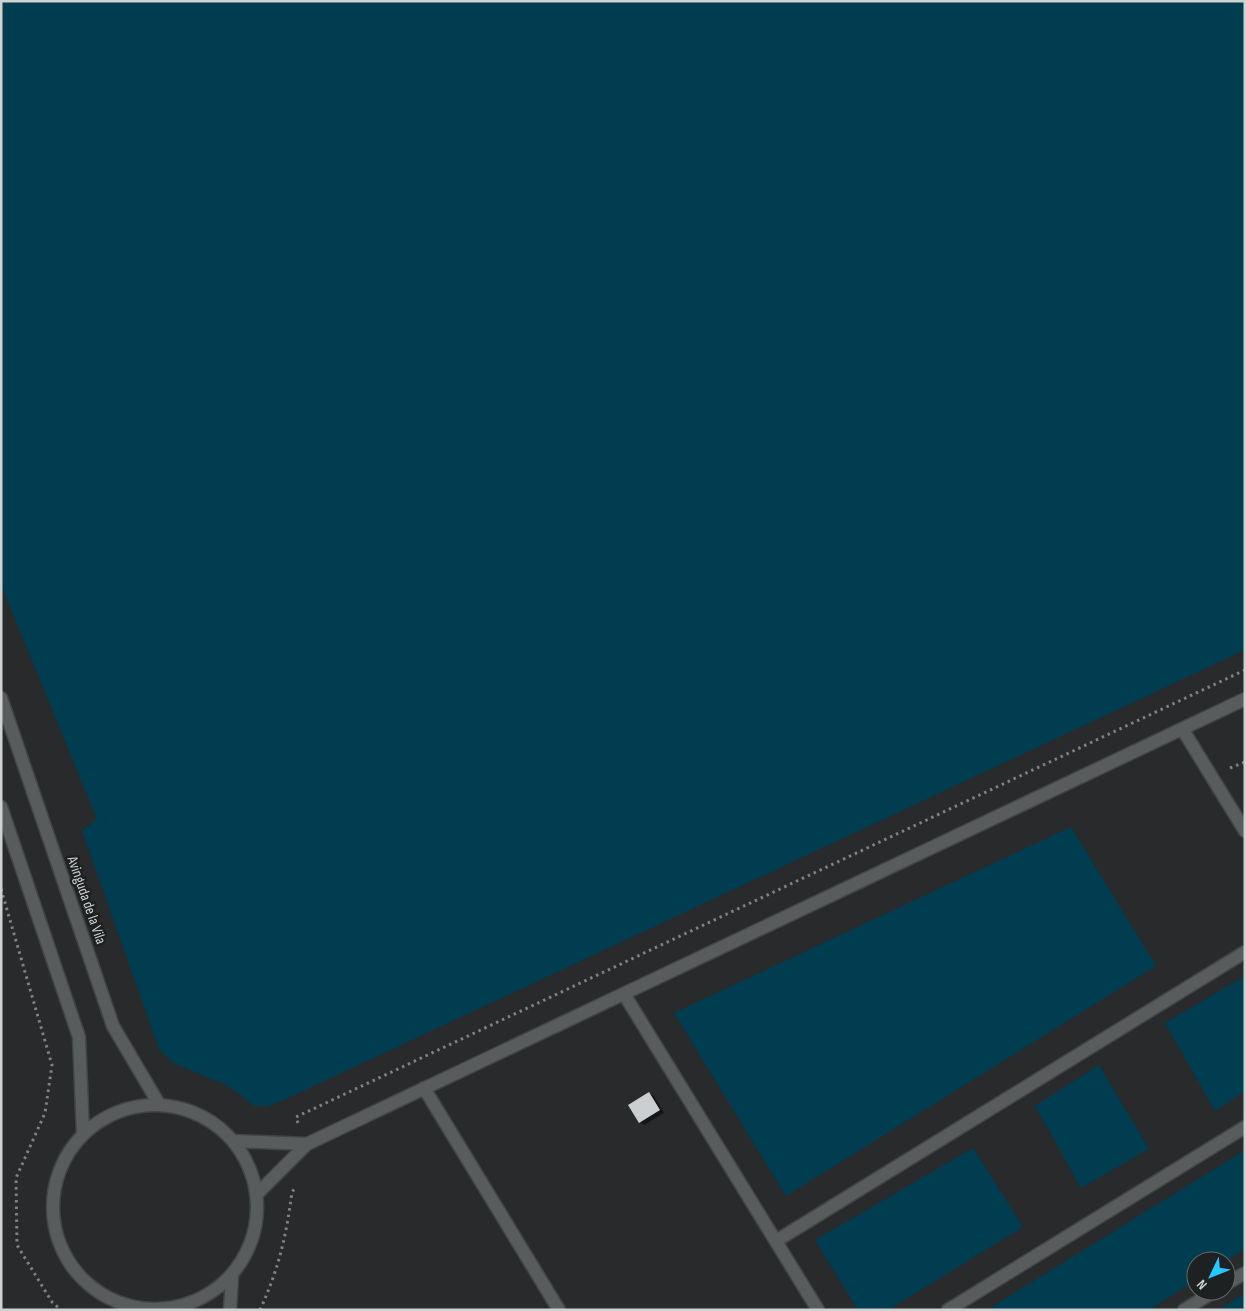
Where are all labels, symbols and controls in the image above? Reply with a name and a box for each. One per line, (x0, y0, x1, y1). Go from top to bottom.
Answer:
street label: Avinguda de la Vila (62, 853, 111, 947)
north arrow (1186, 1251, 1236, 1301)
text: N (1193, 1276, 1211, 1293)

